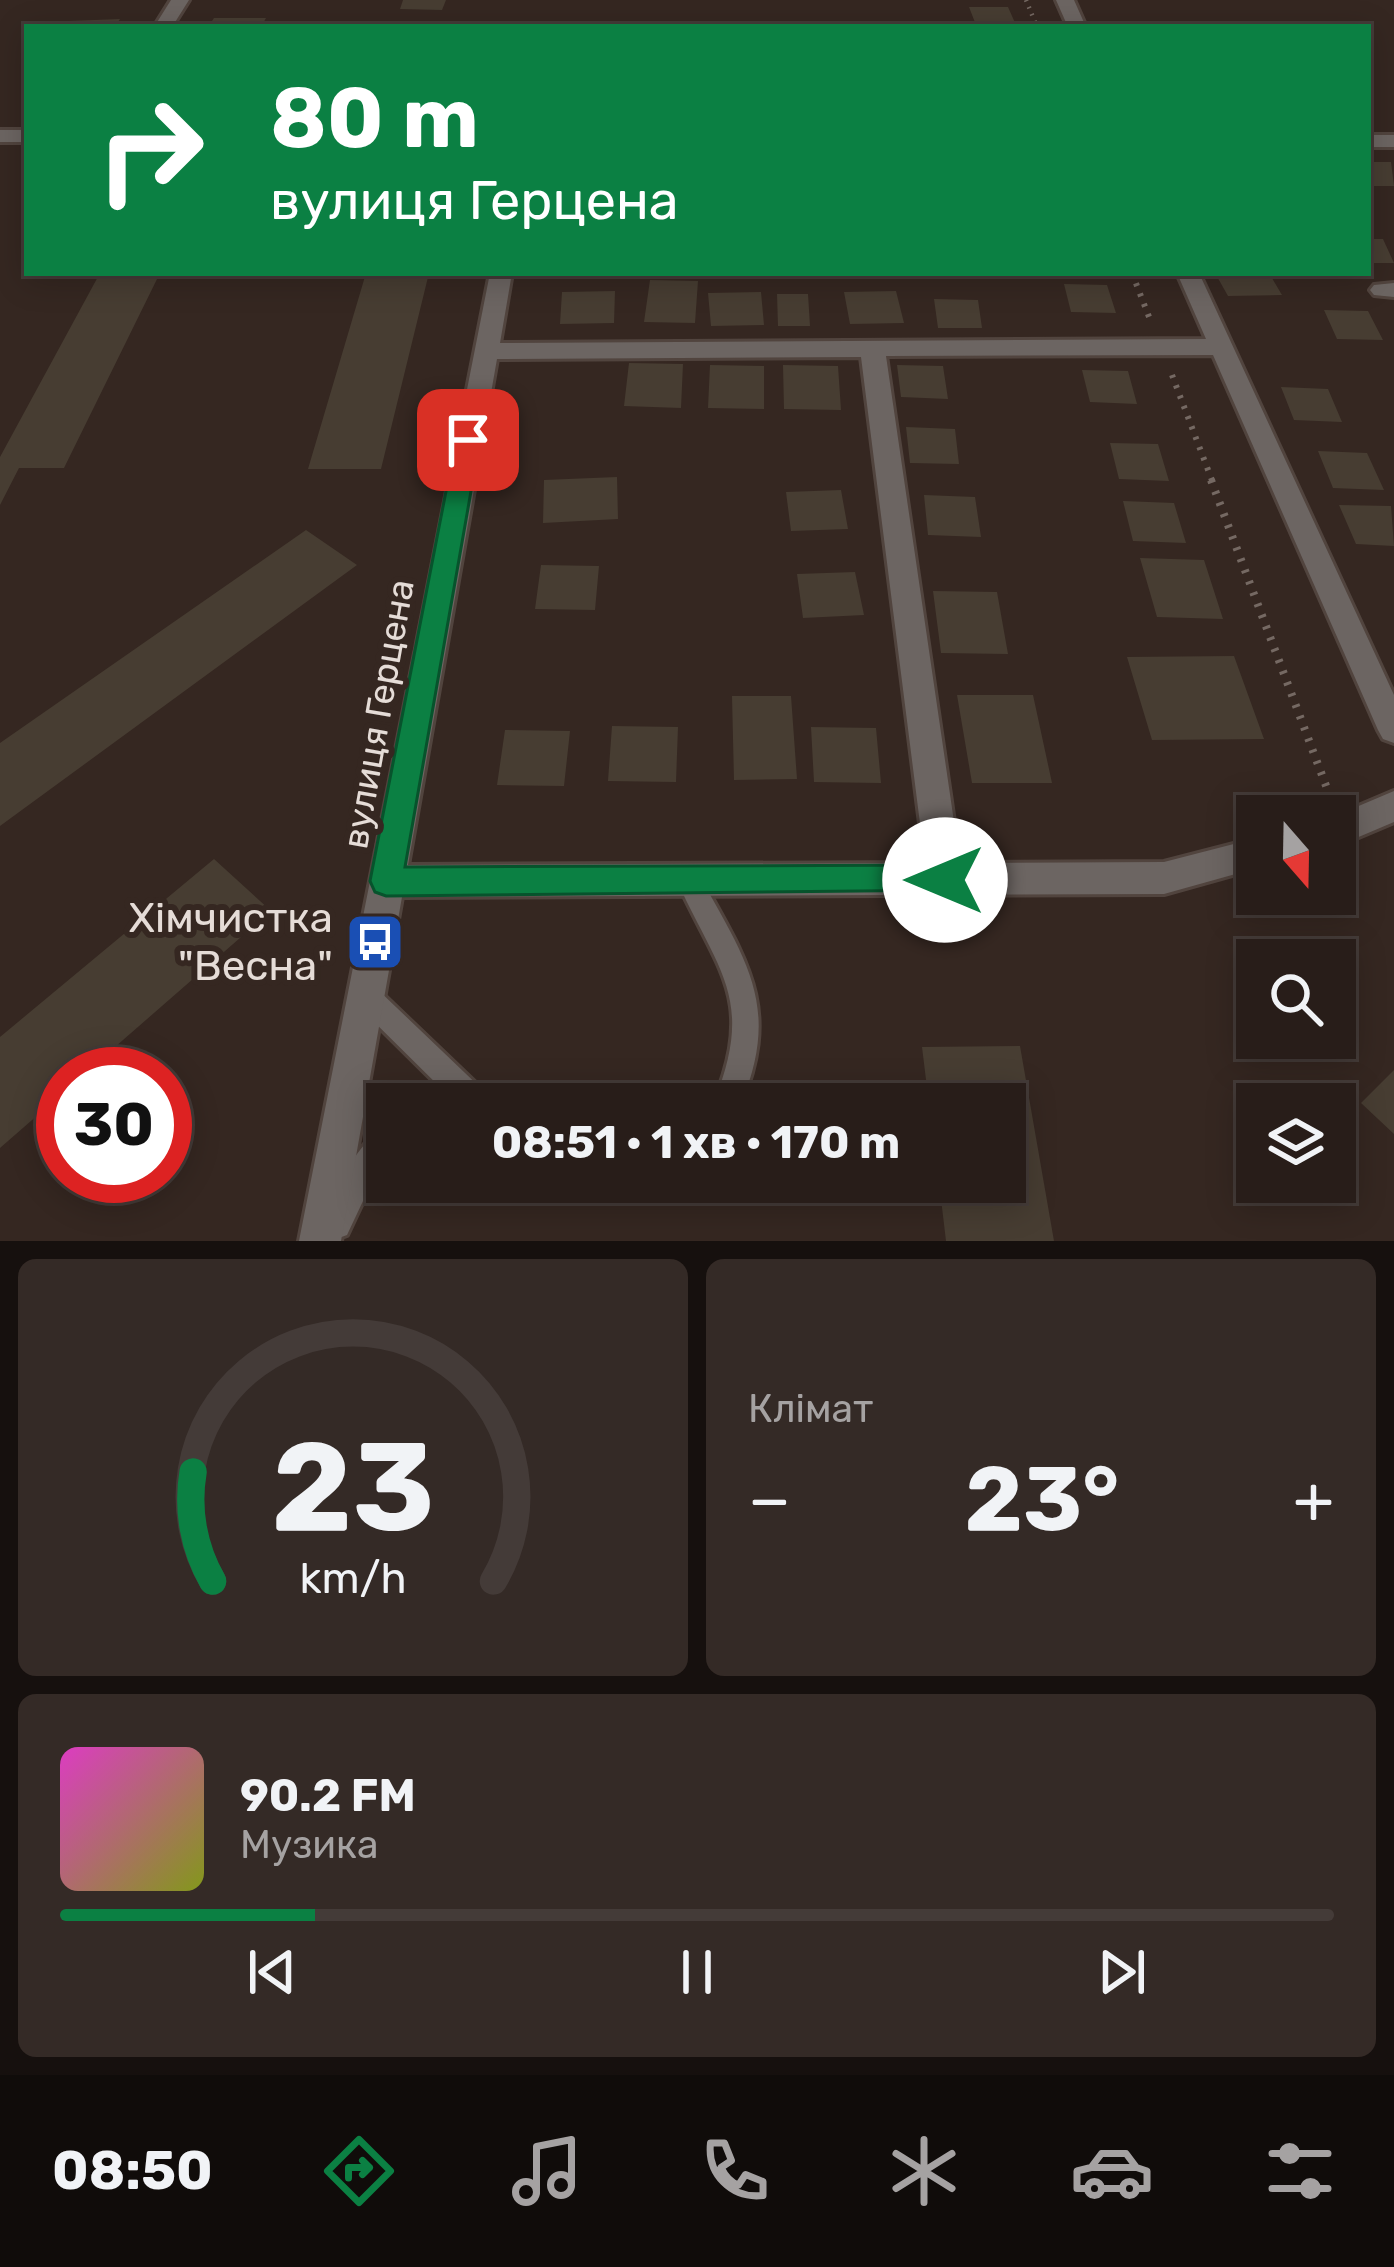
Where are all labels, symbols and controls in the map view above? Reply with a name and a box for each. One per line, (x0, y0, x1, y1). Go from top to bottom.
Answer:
text: 80 m (270, 68, 479, 168)
icon: right (72, 72, 228, 228)
text: вулиця Герцена (270, 169, 679, 233)
pin (417, 389, 519, 491)
icon: arrive (435, 407, 501, 473)
street label: вулиця Герцена (333, 576, 423, 852)
north arrow (1236, 795, 1356, 915)
map controls (1236, 795, 1356, 1203)
position arrow (882, 817, 1008, 943)
place label: Хімчистка "Весна" (129, 893, 333, 991)
bus stop icon: Хімчистка "Весна" (344, 911, 406, 973)
button: search (1236, 939, 1356, 1059)
speed limit sign: 30 (36, 1047, 192, 1203)
button: layers (1236, 1083, 1356, 1203)
text: 08:51 · 1 хв · 170 m (492, 1116, 900, 1169)
text: Клімат (748, 1386, 873, 1432)
text: 23 (271, 1413, 435, 1561)
text: 23° (964, 1446, 1119, 1553)
text: − (748, 1460, 791, 1539)
text: + (1293, 1460, 1334, 1539)
text: km/h (299, 1552, 407, 1603)
text: 90.2 FM (240, 1769, 416, 1822)
text: Музика (240, 1822, 379, 1868)
icon: previous (239, 1939, 305, 2005)
icon: pause (664, 1939, 730, 2005)
icon: next (1089, 1939, 1155, 2005)
icon: directions (317, 2129, 401, 2213)
icon: music (505, 2129, 589, 2213)
icon: phone (693, 2129, 777, 2213)
icon: climate (882, 2129, 966, 2213)
icon: car (1070, 2129, 1154, 2213)
icon: filters (1258, 2129, 1342, 2213)
text: 08:50 (52, 2139, 213, 2203)

